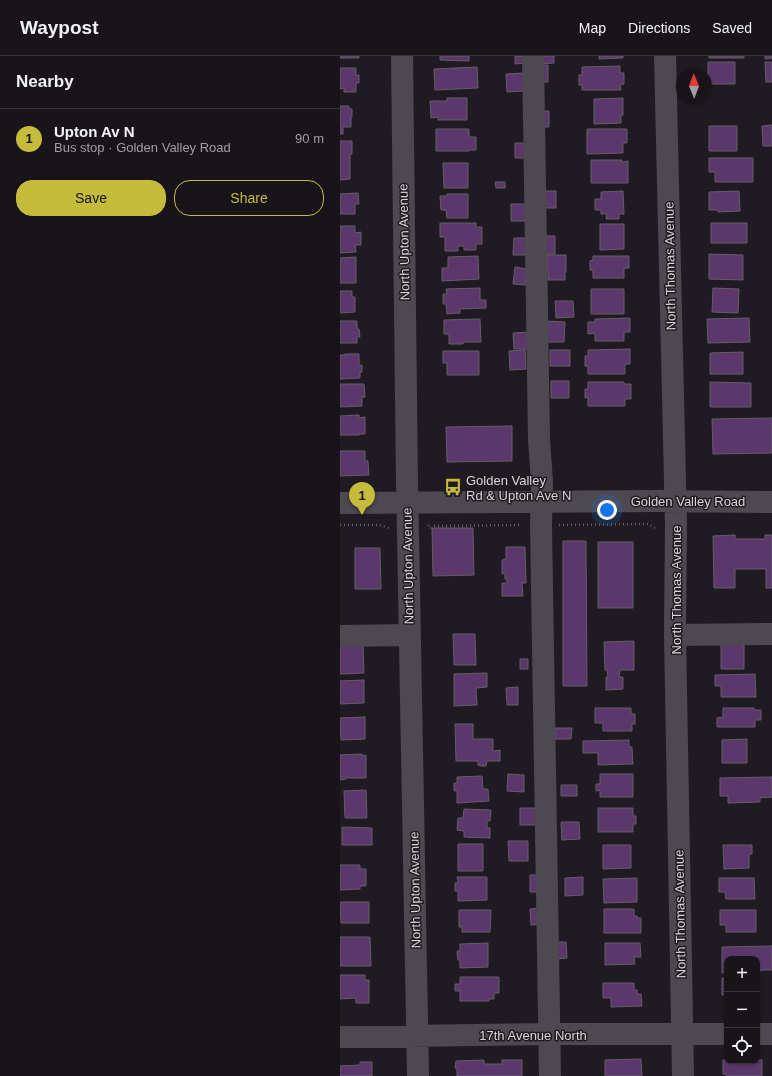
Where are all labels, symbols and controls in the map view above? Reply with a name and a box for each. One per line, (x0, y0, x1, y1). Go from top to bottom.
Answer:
text: Waypost (20, 17, 98, 38)
text: Map (579, 20, 606, 36)
text: Directions (628, 20, 690, 36)
text: Saved (712, 20, 752, 36)
north arrow (676, 68, 712, 104)
text: Nearby (16, 72, 74, 91)
text: Upton Av N (54, 123, 135, 140)
text: 1 (25, 131, 33, 146)
text: 90 m (295, 131, 324, 146)
text: Bus stop · Golden Valley Road (54, 140, 231, 155)
button: Save (16, 180, 166, 216)
button: Share (174, 180, 324, 216)
street label: North Upton Avenue (395, 183, 413, 301)
street label: North Thomas Avenue (661, 201, 679, 331)
place label: Golden Valley Rd & Upton Ave N (466, 473, 571, 503)
bus stop icon: Golden Valley Rd & Upton Ave N (443, 477, 463, 497)
pin: 1 (349, 482, 375, 515)
street label: Golden Valley Road (631, 494, 745, 509)
your location (597, 500, 617, 520)
street label: North Upton Avenue (399, 507, 417, 625)
street label: North Thomas Avenue (669, 526, 684, 654)
street label: North Upton Avenue (406, 831, 424, 949)
street label: North Thomas Avenue (671, 849, 689, 979)
map controls (724, 956, 760, 1064)
button: + (724, 956, 760, 992)
button: − (724, 992, 760, 1028)
street label: 17th Avenue North (479, 1028, 587, 1043)
button: locate (724, 1028, 760, 1064)

